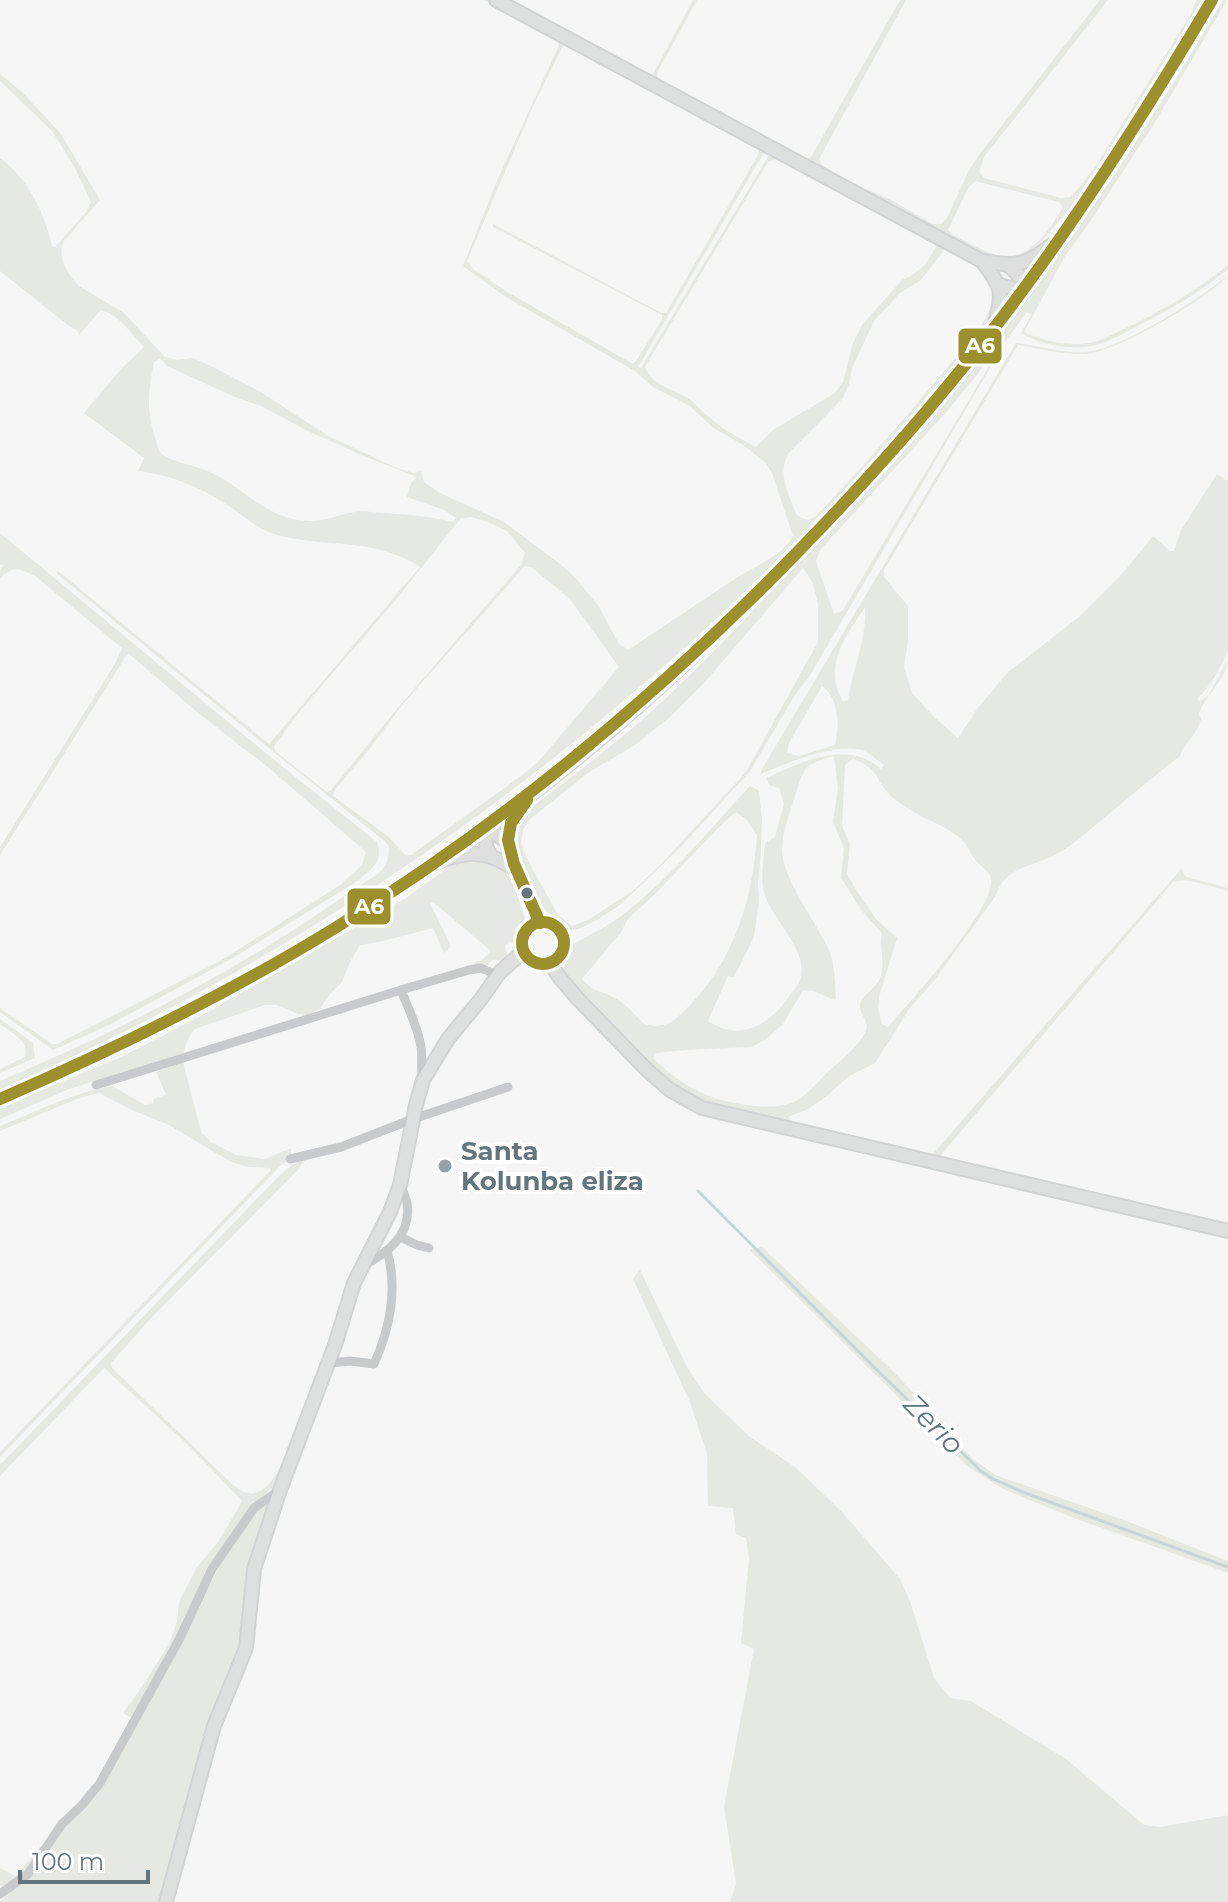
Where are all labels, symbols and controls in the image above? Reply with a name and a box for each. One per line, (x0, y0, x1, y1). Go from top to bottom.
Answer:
line badge: A6 (957, 327, 1003, 365)
text: A6 (964, 332, 995, 359)
unlabelled marker (519, 885, 535, 901)
line badge: A6 (346, 887, 392, 926)
text: A6 (353, 893, 384, 920)
place label: Santa Kolunba eliza (461, 1135, 644, 1197)
marker: Santa Kolunba eliza (436, 1157, 454, 1175)
water label: Zerio (896, 1386, 971, 1461)
scale bar (20, 1834, 148, 1884)
text: 100 m (32, 1847, 104, 1876)

